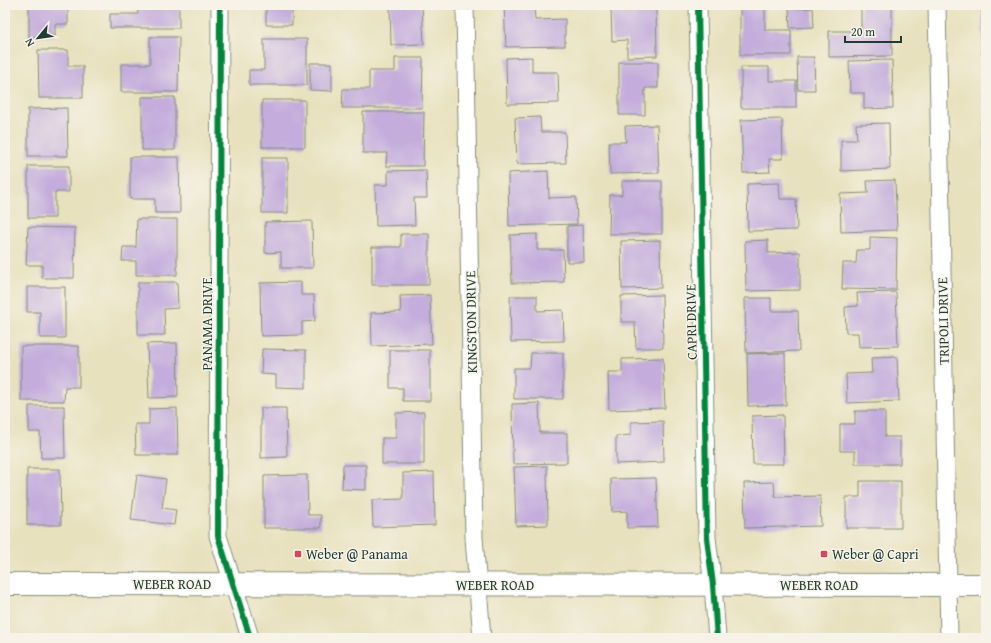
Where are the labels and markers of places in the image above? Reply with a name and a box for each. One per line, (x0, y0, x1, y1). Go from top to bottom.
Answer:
place label: Weber @ Panama (306, 544, 408, 564)
place label: Weber @ Capri (832, 544, 919, 564)
marker: Weber @ Panama (293, 549, 303, 559)
marker: Weber @ Capri (819, 549, 829, 559)

